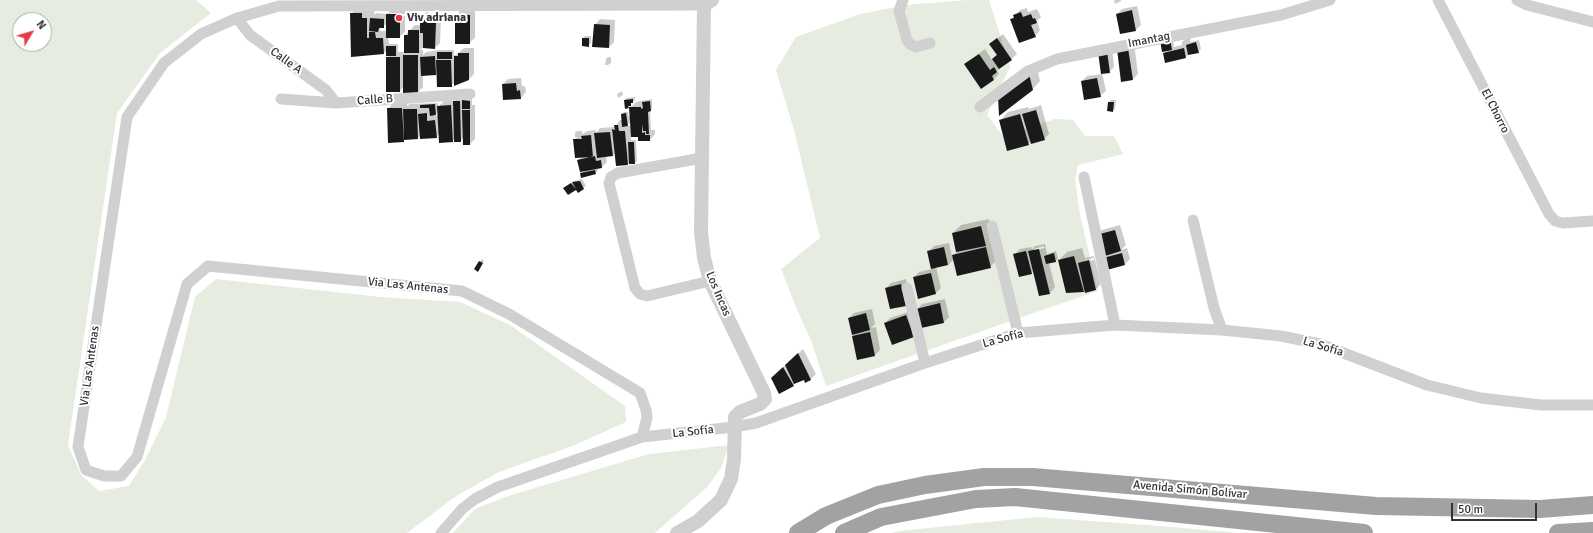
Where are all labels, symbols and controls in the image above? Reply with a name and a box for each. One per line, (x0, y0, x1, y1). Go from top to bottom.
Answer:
place label: Viv adriana (407, 11, 466, 25)
north arrow (12, 12, 52, 52)
marker: Viv adriana (394, 13, 404, 23)
text: N (34, 18, 49, 32)
street label: Imantag (1127, 29, 1171, 51)
street label: Calle A (267, 45, 305, 77)
street label: El Chorro (1478, 86, 1512, 136)
street label: Calle B (357, 92, 393, 108)
street label: Los Incas (702, 269, 734, 319)
street label: Via Las Antenas (367, 275, 449, 297)
street label: Via Las Antenas (77, 325, 103, 407)
street label: La Sofía (981, 327, 1025, 351)
street label: La Sofía (1301, 334, 1345, 360)
street label: La Sofía (672, 423, 714, 441)
street label: Avenida Simón Bolívar (1132, 478, 1248, 502)
scale bar (1453, 495, 1539, 521)
text: 50 m (1458, 502, 1483, 517)

